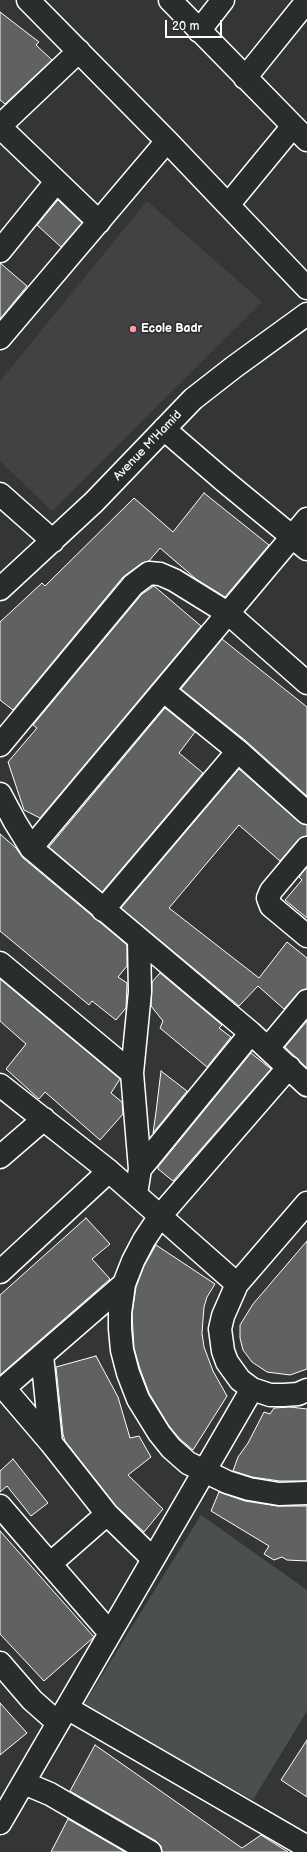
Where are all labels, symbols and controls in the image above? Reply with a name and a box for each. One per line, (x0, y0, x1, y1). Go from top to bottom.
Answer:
scale bar (167, 12, 224, 38)
text: 20 m (172, 19, 199, 34)
place label: Ecole Badr (141, 322, 202, 336)
marker: Ecole Badr (128, 324, 138, 334)
street label: Avenue M'Hamid (111, 408, 185, 484)

